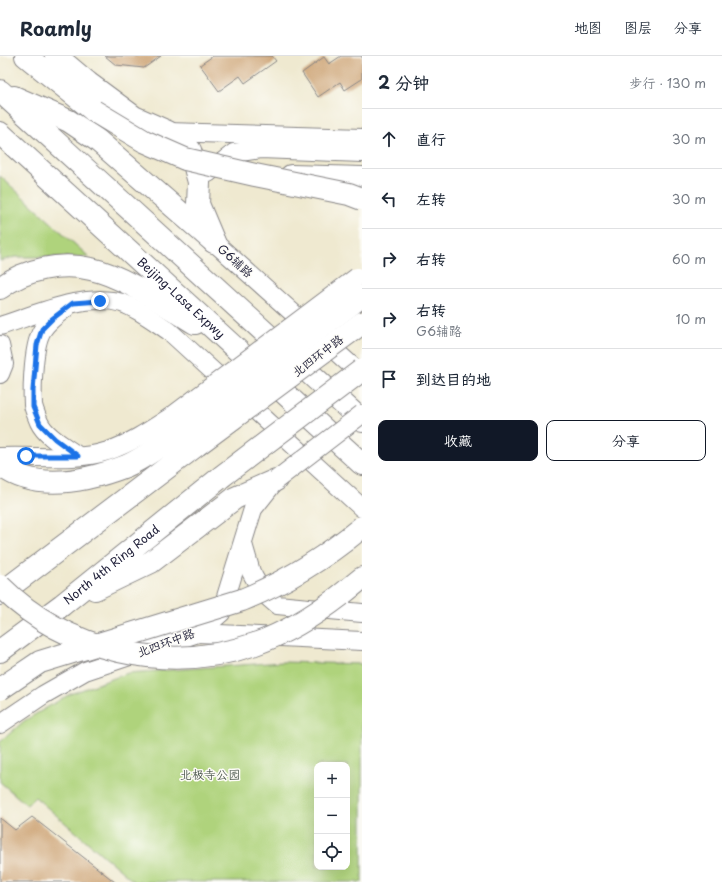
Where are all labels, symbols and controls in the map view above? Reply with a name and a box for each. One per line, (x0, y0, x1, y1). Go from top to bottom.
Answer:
text: Roamly (20, 14, 92, 42)
text: 地图 (574, 17, 602, 38)
text: 图层 (624, 17, 652, 38)
text: 分享 (674, 17, 702, 38)
text: 2 分钟 (378, 69, 429, 95)
text: 步行 · 130 m (629, 73, 706, 92)
text: 直行 (416, 127, 446, 150)
icon: ahead (378, 128, 400, 150)
text: 30 m (672, 129, 706, 148)
text: 左转 (416, 187, 446, 210)
icon: left (378, 188, 400, 210)
text: 30 m (672, 189, 706, 208)
street label: G6辅路 (214, 239, 257, 281)
text: 右转 (416, 247, 446, 270)
icon: right (378, 248, 400, 270)
text: 60 m (672, 249, 706, 268)
street label: Beijing-Lasa Expwy (134, 253, 229, 342)
route end (91, 292, 109, 310)
text: 右转 (416, 298, 446, 321)
icon: right (378, 308, 400, 330)
text: 10 m (676, 309, 706, 328)
text: G6辅路 (416, 321, 462, 340)
street label: 北四环中路 (288, 330, 347, 380)
text: 到达目的地 (416, 367, 491, 390)
icon: arrive (378, 368, 400, 390)
button: 收藏 (378, 420, 538, 461)
button: 分享 (546, 420, 706, 461)
route start (17, 447, 35, 465)
street label: North 4th Ring Road (59, 520, 163, 608)
street label: 北四环中路 (134, 623, 197, 661)
map controls (314, 762, 350, 870)
button: + (314, 762, 350, 798)
park label: 北极寺公园 (180, 765, 240, 783)
button: − (314, 798, 350, 834)
button: locate (314, 834, 350, 870)

